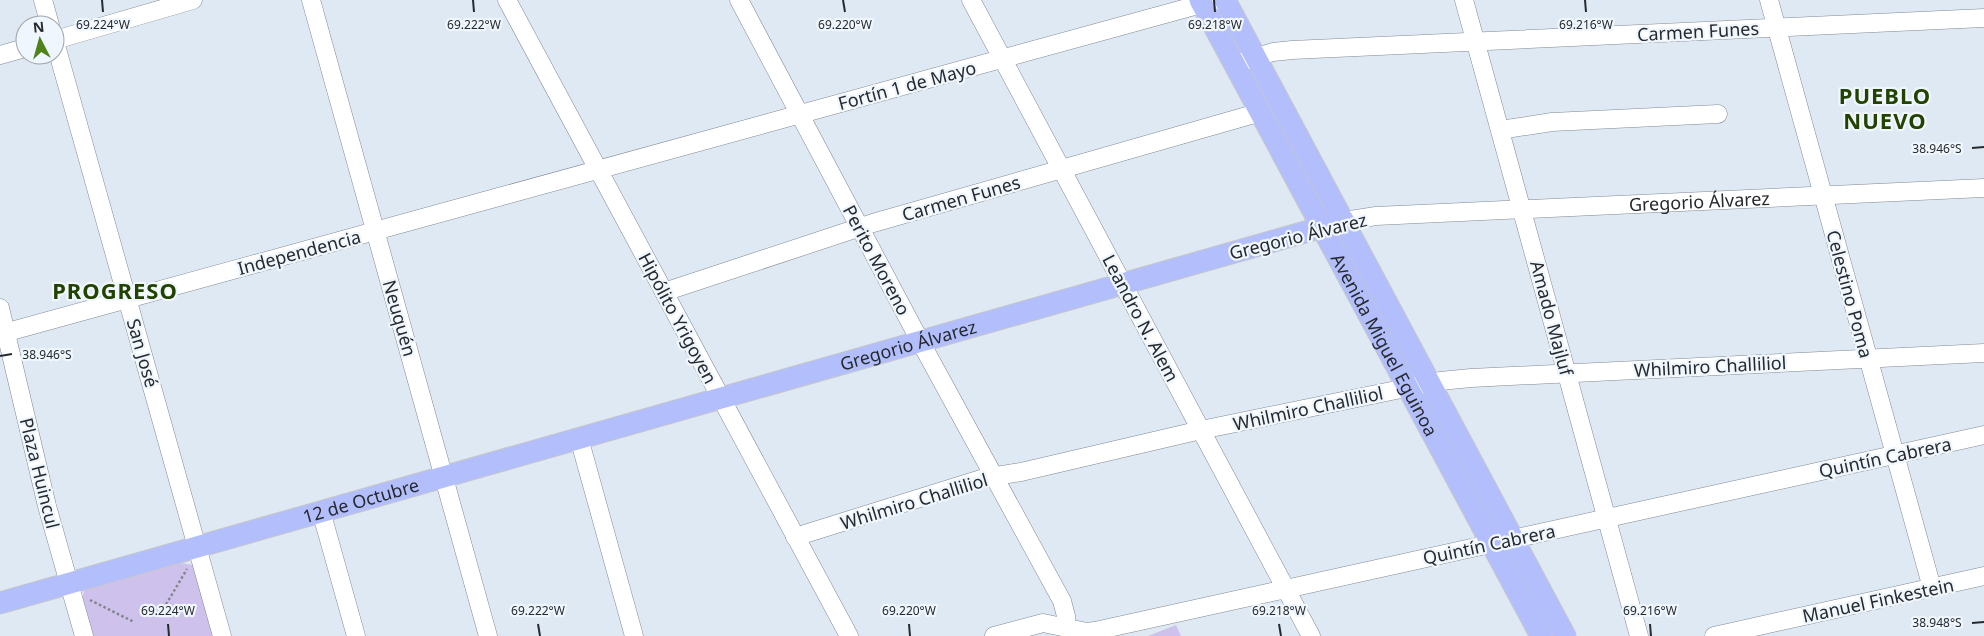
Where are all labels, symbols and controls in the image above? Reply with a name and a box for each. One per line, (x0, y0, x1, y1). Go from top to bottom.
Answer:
north arrow (15, 15, 65, 65)
text: 69.224°W (76, 16, 130, 33)
text: 69.222°W (447, 16, 501, 33)
text: 69.220°W (818, 16, 872, 33)
text: 69.218°W (1188, 16, 1242, 33)
text: 69.216°W (1559, 16, 1613, 33)
street label: Carmen Funes (1636, 16, 1760, 46)
text: N (32, 17, 45, 37)
street label: Fortín 1 de Mayo (835, 55, 979, 115)
district label: PUEBLO NUEVO (1839, 80, 1931, 135)
text: 38.946°S (1912, 140, 1962, 157)
street label: Carmen Funes (899, 170, 1023, 226)
street label: Gregorio Álvarez (1628, 186, 1770, 216)
street label: Perito Moreno (838, 201, 916, 319)
street label: Gregorio Álvarez (1227, 207, 1369, 265)
street label: Independencia (235, 224, 363, 280)
street label: Celestino Poma (1821, 227, 1879, 361)
street label: Hipólito Yrigoyen (633, 248, 723, 388)
street label: Avenida Miguel Eguinoa (1326, 249, 1444, 440)
street label: Leandro N. Alem (1097, 250, 1185, 386)
street label: Amado Majluf (1525, 258, 1579, 379)
district label: PROGRESO (52, 275, 178, 305)
street label: Neuquén (378, 277, 422, 359)
street label: Gregorio Álvarez (837, 314, 979, 376)
street label: San José (122, 316, 164, 390)
text: 38.946°S (22, 346, 72, 363)
street label: Whilmiro Challiliol (1633, 350, 1787, 382)
street label: Whilmiro Challiliol (1231, 380, 1385, 436)
street label: Plaza Huincul (15, 415, 65, 531)
street label: Quintín Cabrera (1817, 431, 1953, 483)
street label: Whilmiro Challiliol (838, 467, 990, 535)
street label: 12 de Octubre (300, 473, 422, 528)
street label: Quintín Cabrera (1421, 518, 1557, 570)
street label: Manuel Finkestein (1800, 572, 1956, 628)
text: 69.224°W (141, 602, 195, 619)
text: 69.222°W (511, 602, 565, 619)
text: 69.220°W (882, 602, 936, 619)
text: 69.218°W (1252, 602, 1306, 619)
text: 69.216°W (1623, 602, 1677, 619)
text: 38.948°S (1912, 614, 1962, 631)

